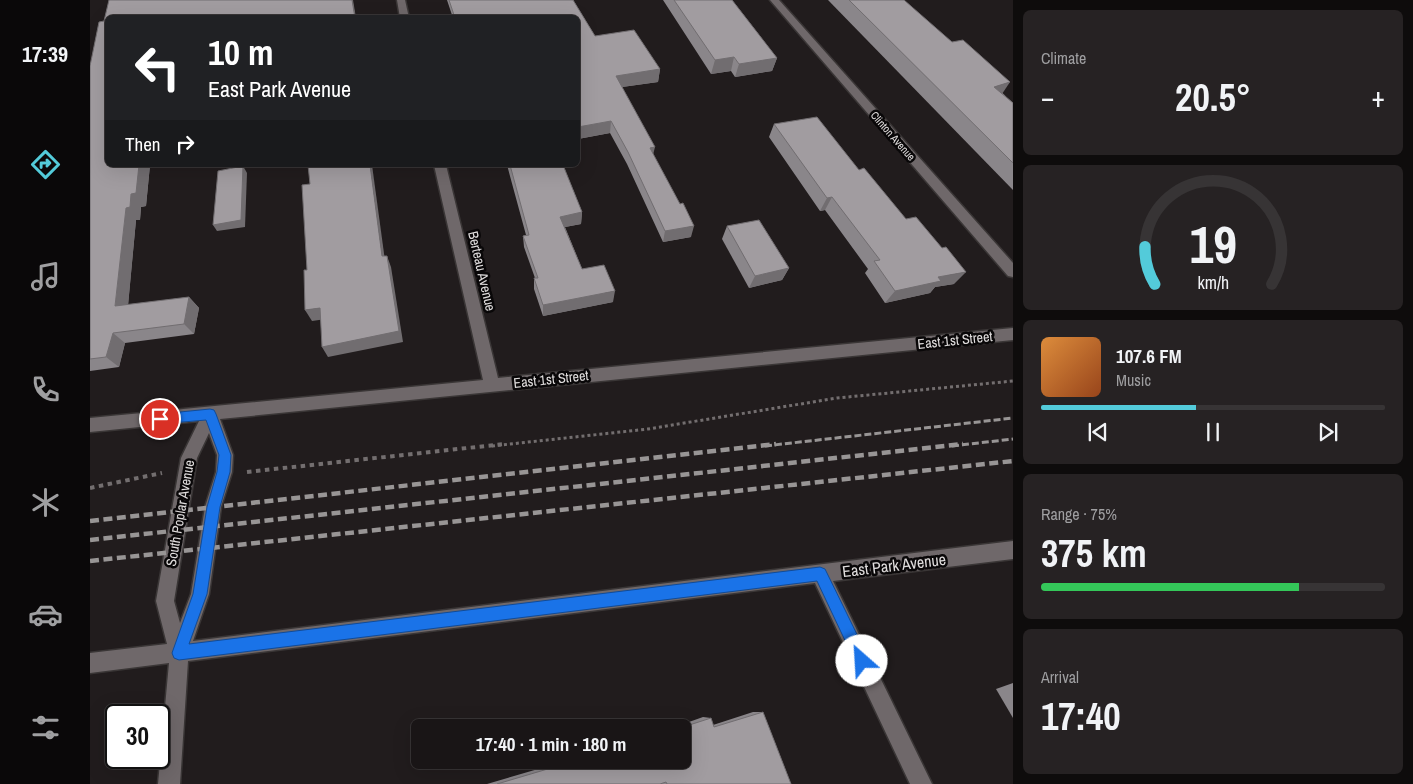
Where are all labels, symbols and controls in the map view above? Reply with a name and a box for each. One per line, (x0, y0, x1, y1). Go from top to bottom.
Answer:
text: 10 m (208, 29, 273, 76)
icon: left (125, 35, 190, 100)
text: 17:39 (22, 39, 68, 69)
text: Climate (1041, 47, 1086, 69)
text: 20.5° (1175, 72, 1251, 123)
text: East Park Avenue (208, 74, 351, 104)
text: − (1041, 78, 1054, 116)
text: + (1372, 78, 1385, 116)
street label: Clinton Avenue (868, 108, 918, 164)
icon: right (171, 130, 199, 158)
text: Then (125, 131, 161, 157)
icon: directions (28, 147, 63, 182)
text: 19 (1189, 209, 1237, 279)
street label: Berteau Avenue (464, 229, 500, 313)
icon: music (28, 259, 63, 294)
text: km/h (1197, 271, 1229, 295)
street label: East 1st Street (917, 327, 993, 353)
text: 107.6 FM (1116, 343, 1182, 369)
street label: East 1st Street (513, 366, 589, 392)
text: Music (1116, 369, 1151, 391)
icon: phone (28, 372, 63, 407)
pin (139, 398, 181, 440)
icon: arrive (146, 405, 174, 433)
icon: previous (1084, 418, 1112, 446)
icon: pause (1199, 418, 1227, 446)
icon: next (1314, 418, 1342, 446)
street label: South Poplar Avenue (162, 458, 198, 568)
icon: climate (28, 485, 63, 520)
text: Range · 75% (1041, 503, 1117, 525)
text: 375 km (1041, 528, 1147, 579)
street label: East Park Avenue (841, 548, 947, 582)
icon: car (28, 597, 63, 632)
position arrow (835, 634, 887, 686)
text: Arrival (1041, 666, 1079, 688)
text: 17:40 (1041, 691, 1121, 742)
speed limit sign: 30 (105, 704, 170, 769)
icon: filters (28, 710, 63, 745)
text: 17:40 · 1 min · 180 m (476, 731, 626, 757)

